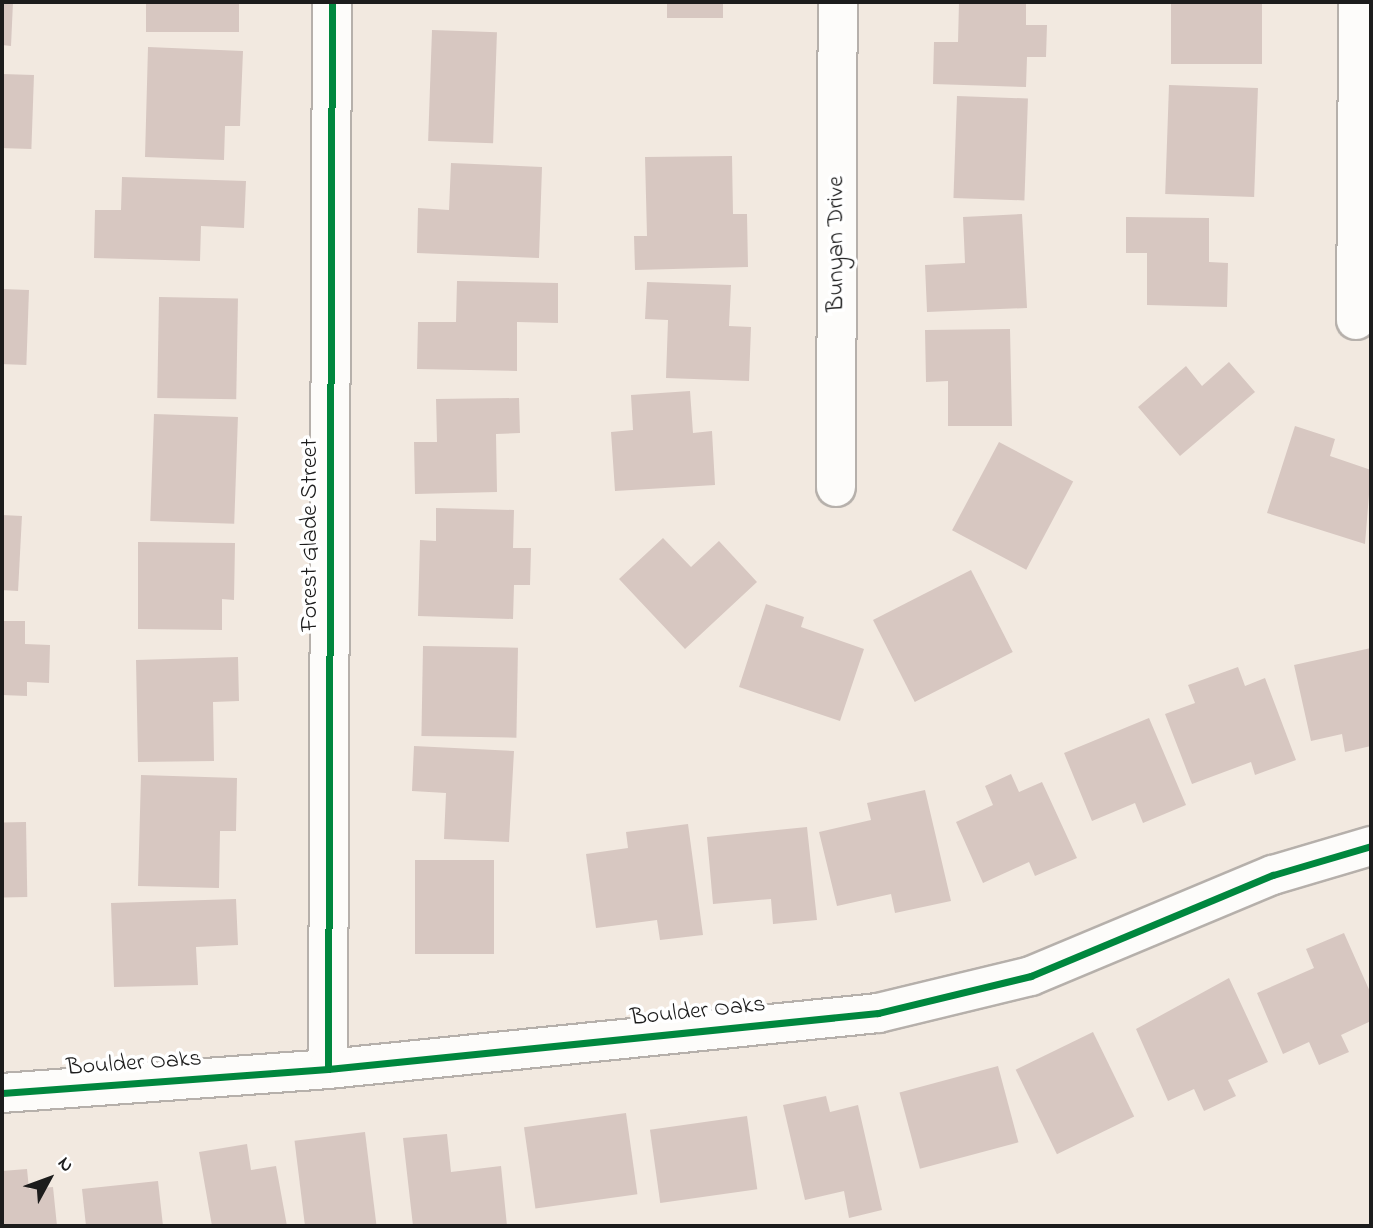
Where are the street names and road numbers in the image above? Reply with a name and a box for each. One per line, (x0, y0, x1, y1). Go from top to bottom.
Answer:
street label: Bunyan Drive (823, 176, 851, 312)
street label: Forest Glade Street (297, 438, 325, 632)
street label: Boulder Oaks (629, 991, 767, 1033)
street label: Boulder Oaks (65, 1045, 203, 1083)

